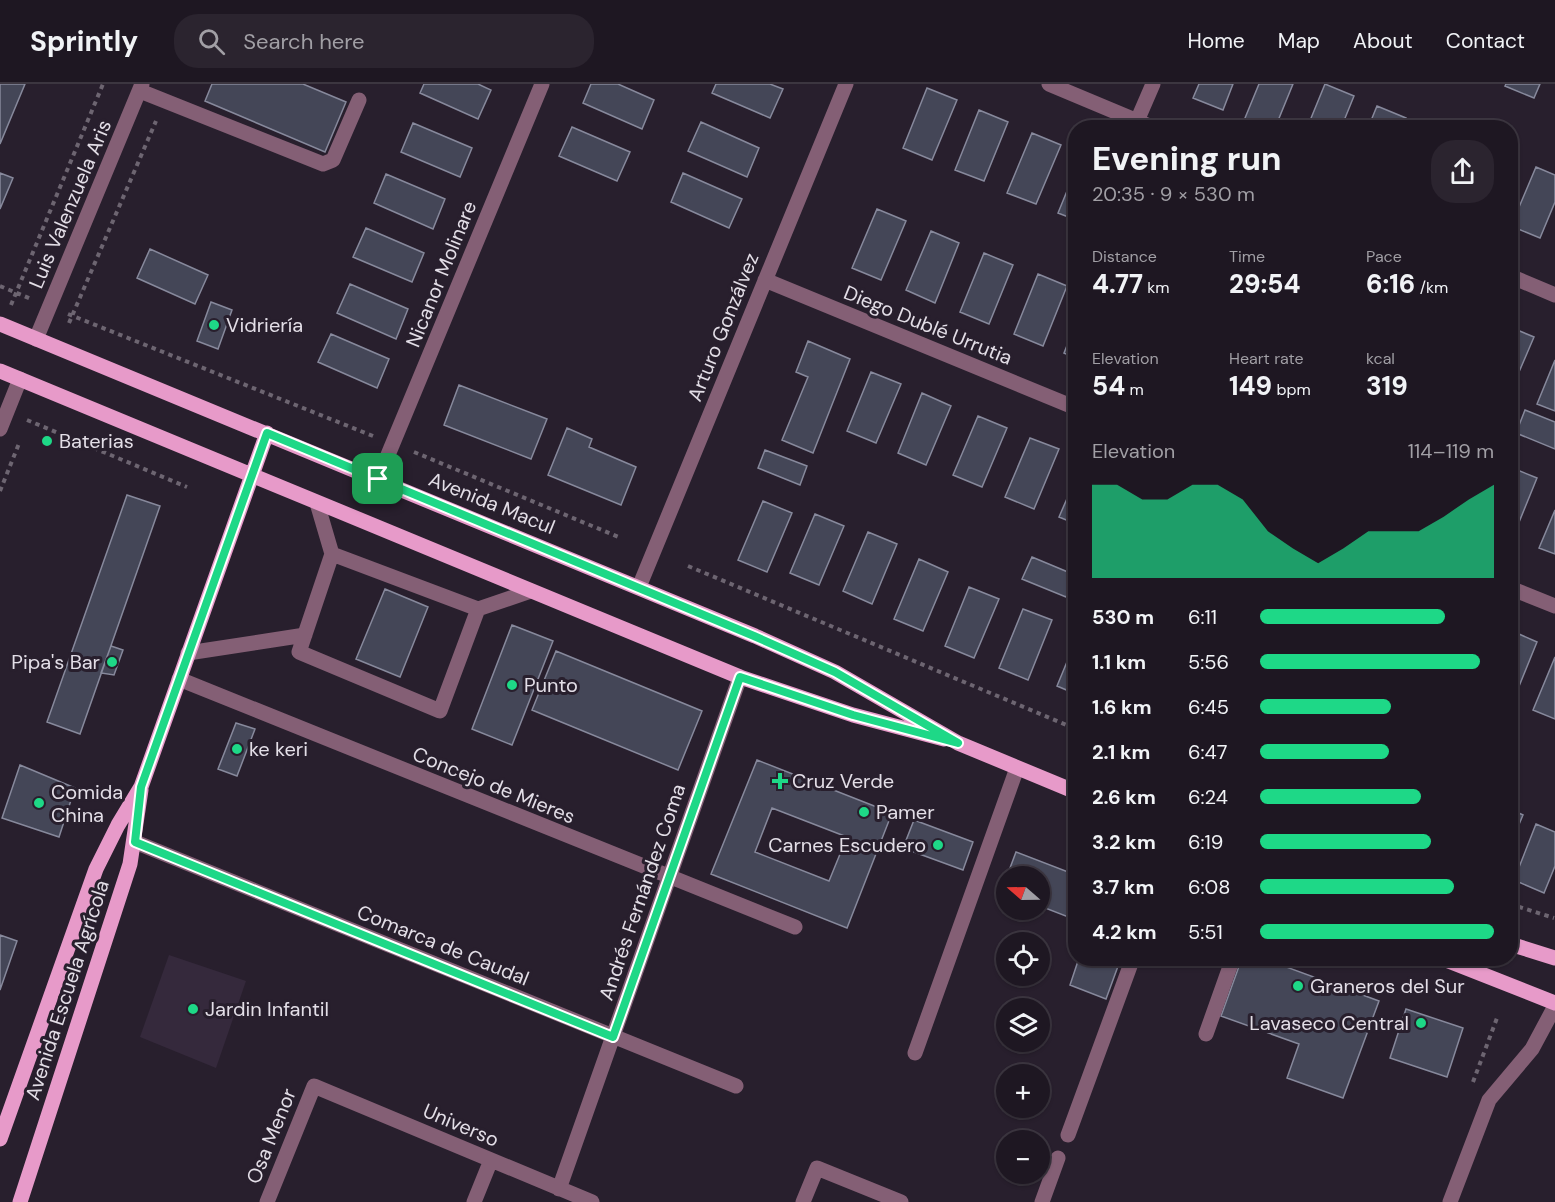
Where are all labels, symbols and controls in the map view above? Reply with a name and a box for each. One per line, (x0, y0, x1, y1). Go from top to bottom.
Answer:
search box (174, 14, 594, 68)
text: Sprintly (30, 23, 138, 60)
icon: search (195, 25, 228, 58)
text: Search here (243, 27, 365, 56)
text: Home (1187, 27, 1245, 55)
text: Map (1278, 27, 1320, 55)
text: About (1353, 27, 1413, 55)
text: Contact (1446, 27, 1525, 55)
street label: Luis Valenzuela Aris (23, 116, 117, 292)
text: Evening run (1092, 137, 1281, 180)
button: share (1431, 140, 1494, 203)
text: 20:35 · 9 × 530 m (1092, 181, 1255, 207)
street label: Nicanor Molinare (400, 197, 482, 351)
text: Distance (1092, 246, 1157, 267)
text: Time (1229, 246, 1265, 267)
text: Pace (1366, 246, 1402, 267)
street label: Arturo Gonzálvez (681, 249, 765, 405)
text: 4.77 (1092, 267, 1143, 301)
text: 29:54 (1229, 267, 1300, 301)
text: 6:16 (1366, 267, 1415, 301)
text: km (1143, 277, 1169, 298)
text: /km (1415, 277, 1448, 298)
street label: Diego Dublé Urrutia (840, 279, 1016, 371)
place label: Vidriería (226, 312, 303, 338)
marker: Vidriería (207, 318, 221, 332)
text: Elevation (1092, 348, 1159, 369)
text: Heart rate (1229, 348, 1304, 369)
text: kcal (1366, 348, 1395, 369)
text: 54 (1092, 369, 1125, 403)
text: 149 (1229, 369, 1272, 403)
text: 319 (1366, 369, 1408, 403)
text: m (1125, 379, 1144, 400)
text: bpm (1272, 379, 1311, 400)
place label: Baterias (59, 428, 134, 454)
marker: Baterias (40, 434, 54, 448)
text: Elevation (1092, 438, 1175, 464)
text: 114–119 m (1408, 438, 1494, 464)
pin (352, 453, 403, 504)
icon: arrive (361, 462, 394, 495)
street label: Avenida Macul (425, 466, 559, 540)
text: 530 m (1092, 604, 1154, 630)
text: 6:11 (1188, 604, 1217, 630)
place label: Pipa's Bar (11, 649, 100, 675)
text: 1.1 km (1092, 649, 1146, 675)
text: 5:56 (1188, 649, 1229, 675)
marker: Pipa's Bar (105, 655, 119, 669)
place label: Punto (524, 672, 578, 698)
marker: Punto (505, 678, 519, 692)
text: 1.6 km (1092, 694, 1151, 720)
text: 6:45 (1188, 694, 1229, 720)
place label: ke keri (249, 736, 308, 762)
text: 2.1 km (1092, 739, 1150, 765)
text: 6:47 (1188, 739, 1227, 765)
street label: Concejo de Mieres (409, 741, 579, 829)
marker: ke keri (230, 742, 244, 756)
place label: Cruz Verde (792, 768, 894, 794)
marker: Cruz Verde (773, 774, 787, 788)
place label: Comida China (51, 779, 123, 828)
street label: Andrés Fernández Coma (593, 780, 691, 1004)
text: 2.6 km (1092, 784, 1156, 810)
text: 6:24 (1188, 784, 1228, 810)
marker: Comida China (32, 796, 46, 810)
place label: Pamer (876, 799, 935, 825)
marker: Pamer (857, 805, 871, 819)
text: 3.2 km (1092, 829, 1156, 855)
text: 6:19 (1188, 829, 1223, 855)
place label: Carnes Escudero (768, 832, 926, 858)
marker: Carnes Escudero (931, 838, 945, 852)
north arrow (996, 866, 1050, 920)
map controls (996, 866, 1050, 1184)
text: 3.7 km (1092, 874, 1154, 900)
text: 6:08 (1188, 874, 1230, 900)
street label: Avenida Escuela Agrícola (19, 877, 115, 1103)
street label: Comarca de Caudal (353, 899, 533, 991)
text: 4.2 km (1092, 919, 1157, 945)
text: 5:51 (1188, 919, 1223, 945)
button: locate (996, 932, 1050, 986)
place label: Graneros del Sur (1310, 973, 1465, 999)
marker: Graneros del Sur (1291, 979, 1305, 993)
place label: Jardin Infantil (205, 996, 329, 1022)
button: layers (996, 998, 1050, 1052)
marker: Jardin Infantil (186, 1002, 200, 1016)
place label: Lavaseco Central (1249, 1010, 1409, 1036)
marker: Lavaseco Central (1414, 1016, 1428, 1030)
button: + (996, 1064, 1050, 1118)
street label: Osa Menor (240, 1084, 302, 1188)
street label: Universo (419, 1097, 503, 1153)
button: − (996, 1130, 1050, 1184)

